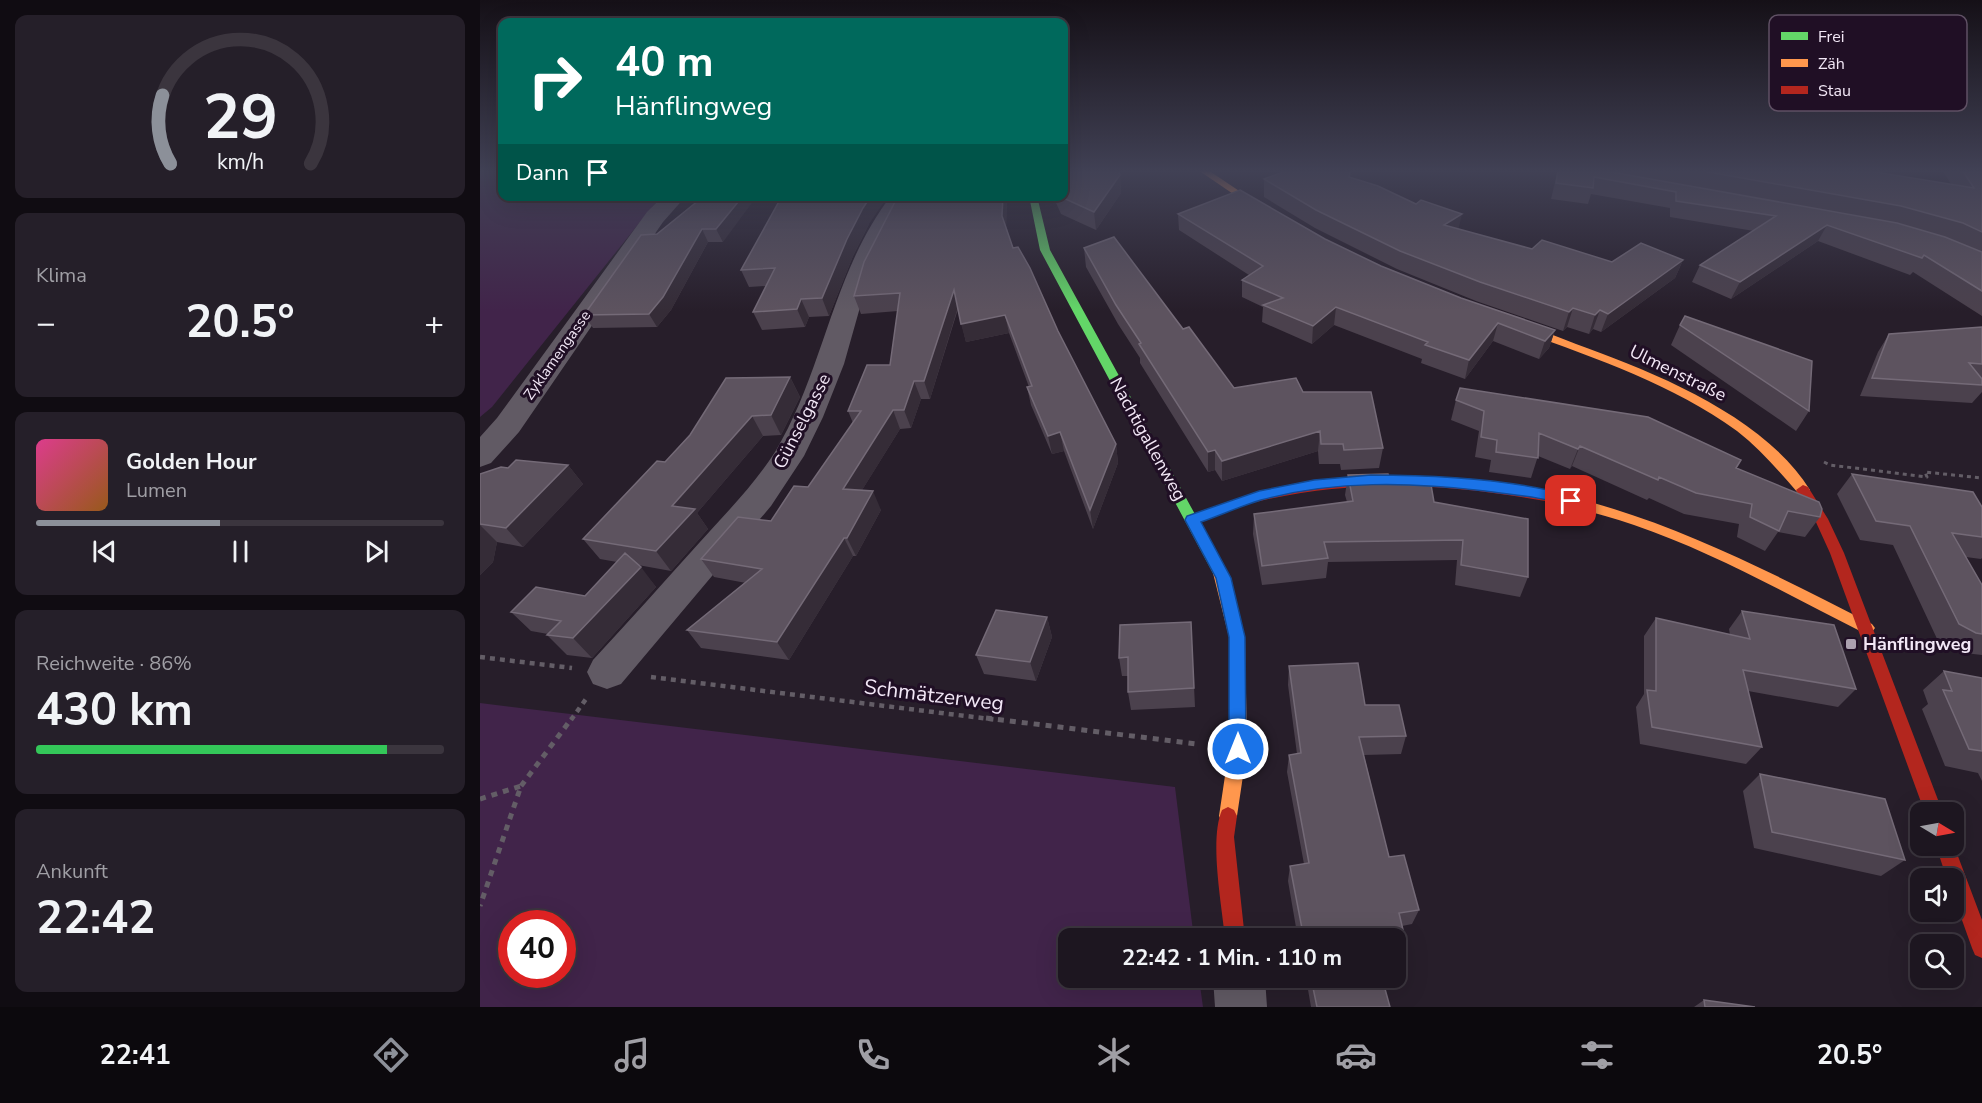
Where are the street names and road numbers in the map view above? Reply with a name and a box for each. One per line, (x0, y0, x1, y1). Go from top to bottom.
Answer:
street label: Zyklamengasse (519, 306, 595, 404)
street label: Ulmenstraße (1626, 339, 1730, 407)
street label: Günselgasse (768, 369, 836, 473)
street label: Nachtigallenweg (1104, 373, 1192, 505)
street label: Schmätzerweg (862, 673, 1006, 717)

